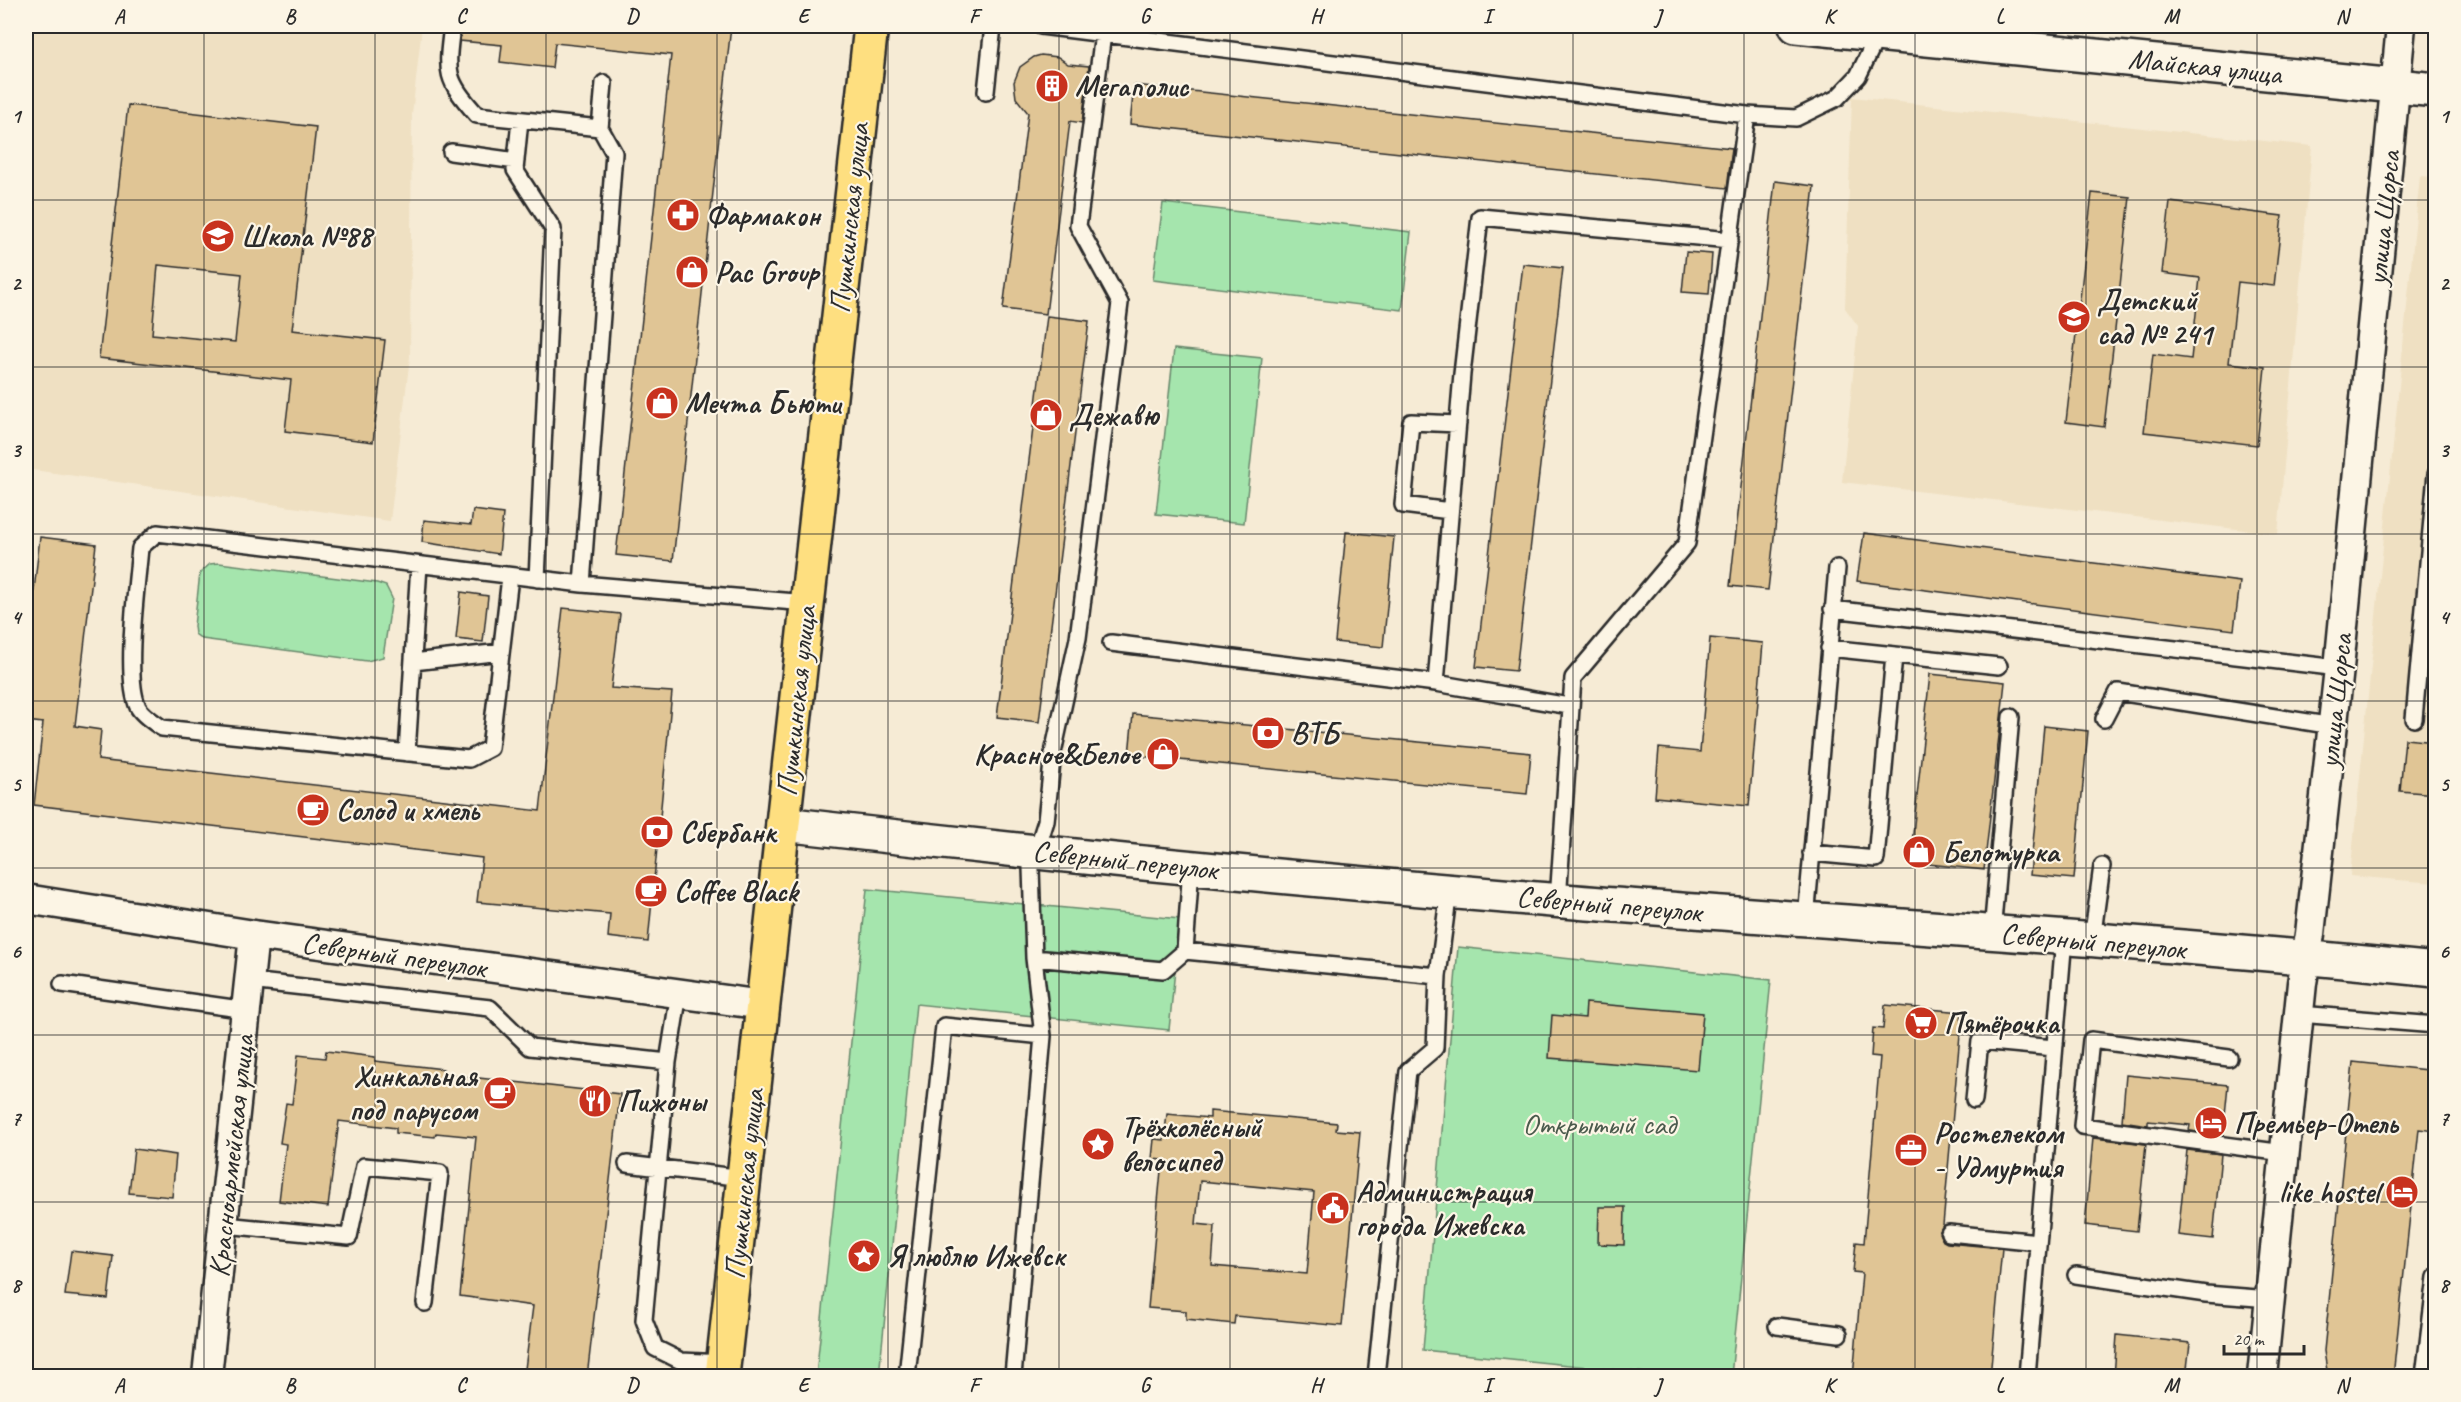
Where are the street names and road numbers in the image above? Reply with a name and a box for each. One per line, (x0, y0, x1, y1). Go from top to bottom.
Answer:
street label: Майская улица (2126, 39, 2286, 93)
street label: Пушкинская улица (820, 119, 878, 315)
street label: улица Щорса (2357, 147, 2409, 289)
street label: Пушкинская улица (767, 602, 825, 798)
street label: улица Щорса (2309, 630, 2361, 772)
street label: Северный переулок (1031, 831, 1222, 889)
street label: Северный переулок (1515, 877, 1706, 931)
street label: Северный переулок (1999, 914, 2190, 968)
street label: Северный переулок (299, 923, 491, 987)
street label: Красноармейская улица (199, 1031, 263, 1279)
street label: Пушкинская улица (715, 1085, 773, 1281)

